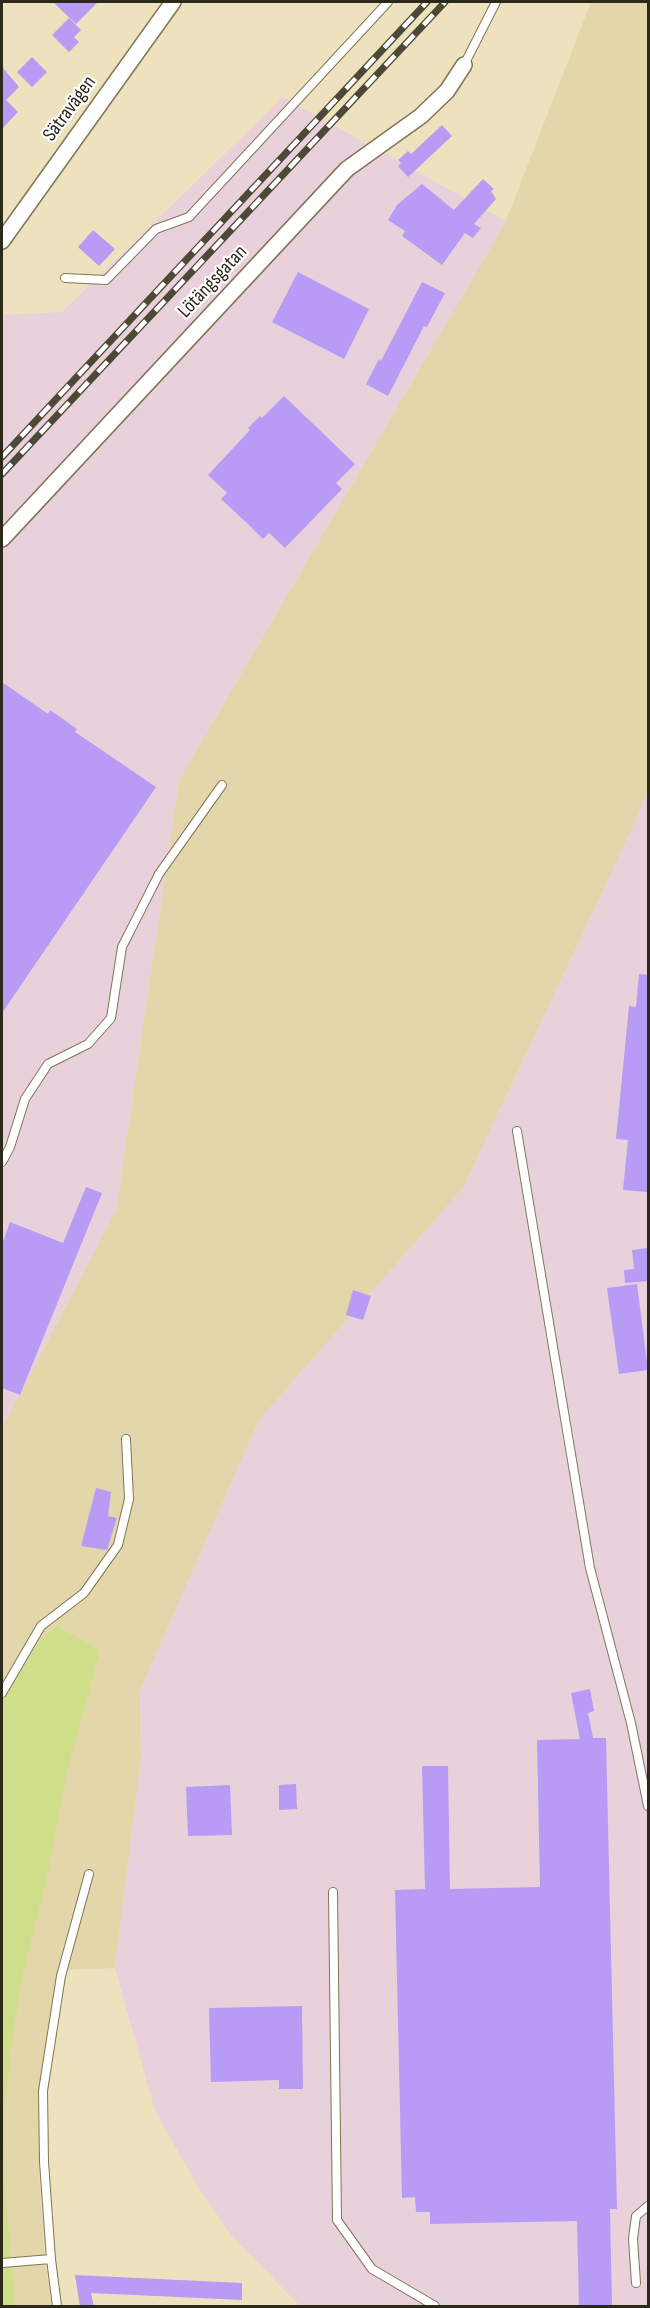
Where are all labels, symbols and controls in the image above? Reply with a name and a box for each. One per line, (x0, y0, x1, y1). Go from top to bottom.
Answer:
street label: Sätravägen (38, 72, 102, 146)
street label: Lötängsgatan (173, 241, 253, 323)

